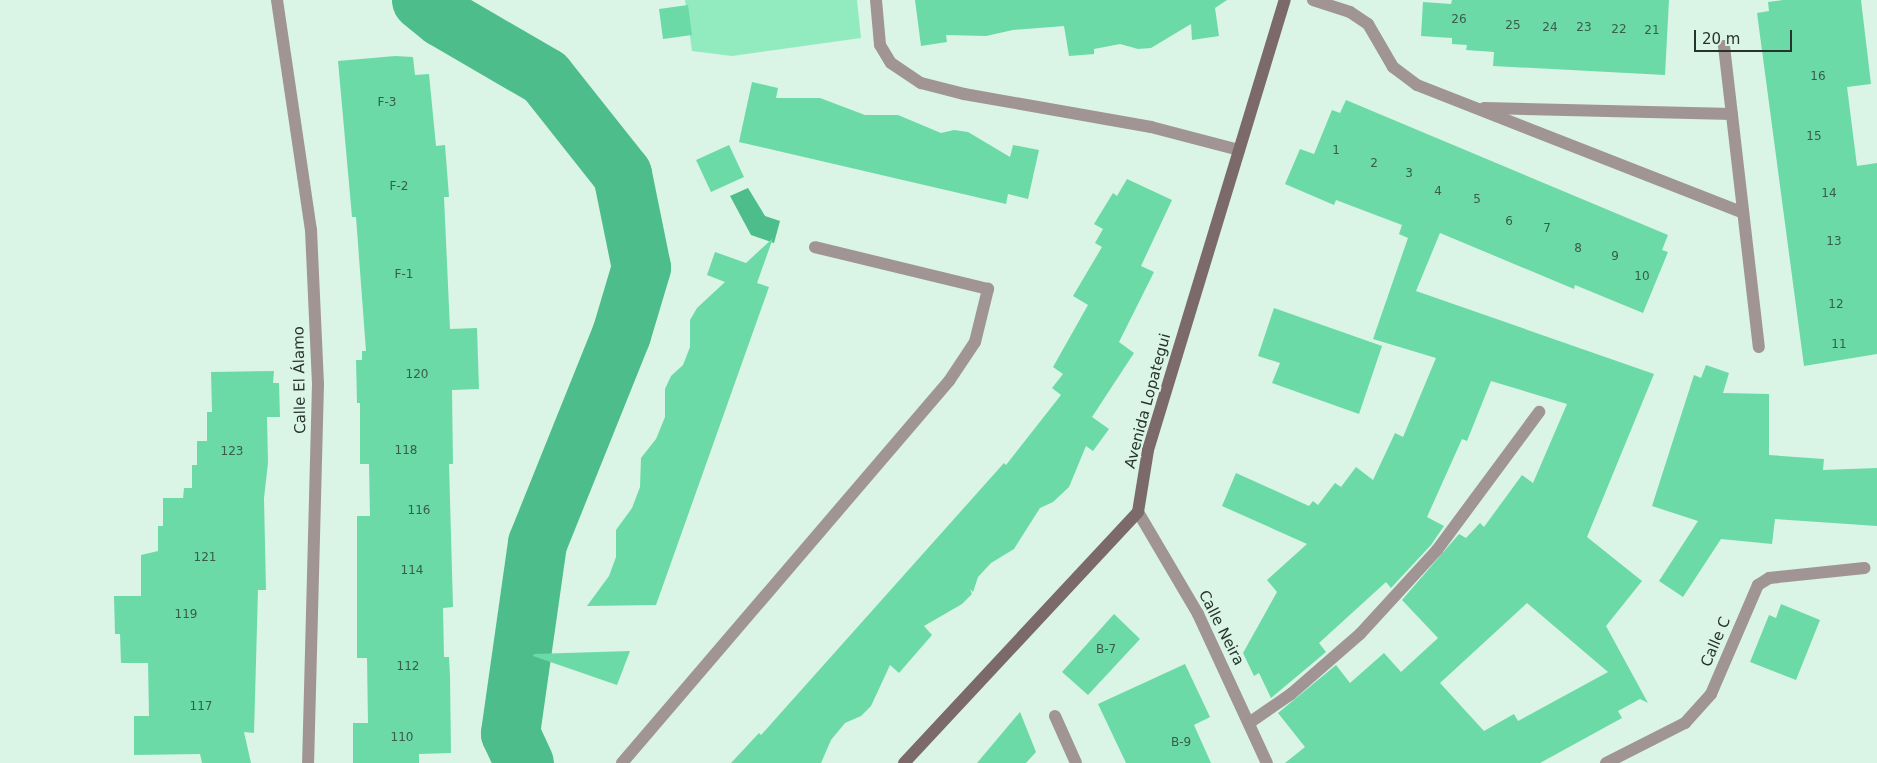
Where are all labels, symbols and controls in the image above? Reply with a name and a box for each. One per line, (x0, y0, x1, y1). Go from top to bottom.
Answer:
house number: 26 (1451, 13, 1467, 27)
house number: 25 (1505, 19, 1521, 33)
scale bar (1697, 20, 1794, 52)
house number: 24 (1542, 21, 1558, 35)
house number: 23 (1576, 21, 1592, 35)
house number: 22 (1611, 23, 1627, 37)
house number: 21 (1644, 24, 1660, 38)
text: 20 m (1702, 30, 1740, 48)
house number: 16 (1810, 70, 1826, 84)
house number: F-3 (378, 96, 396, 110)
house number: 15 (1806, 130, 1822, 144)
house number: 1 (1332, 144, 1340, 158)
house number: 2 (1370, 157, 1378, 171)
house number: 3 (1405, 167, 1413, 181)
house number: F-2 (390, 180, 408, 194)
house number: 4 (1434, 185, 1442, 199)
house number: 14 (1821, 187, 1837, 201)
house number: 5 (1473, 193, 1481, 207)
house number: 6 (1505, 215, 1513, 229)
house number: 7 (1543, 222, 1551, 236)
house number: 13 (1826, 235, 1842, 249)
house number: 8 (1574, 242, 1582, 256)
house number: 9 (1611, 250, 1619, 264)
house number: F-1 (395, 268, 413, 282)
house number: 10 (1634, 270, 1650, 284)
house number: 12 (1828, 298, 1844, 312)
street label: Calle El Álamo (290, 326, 310, 434)
street label: Avenida Lopategui (1121, 332, 1175, 470)
house number: 11 (1831, 338, 1847, 352)
house number: 120 (406, 368, 428, 382)
house number: 118 (395, 444, 417, 458)
house number: 123 (221, 445, 243, 459)
house number: 116 (408, 504, 430, 518)
house number: 121 (194, 551, 216, 565)
house number: 114 (401, 564, 423, 578)
street label: Calle Neira (1194, 587, 1248, 669)
house number: 119 (175, 608, 197, 622)
street label: Calle C (1697, 614, 1735, 670)
house number: B-7 (1096, 643, 1116, 657)
house number: 112 (397, 660, 419, 674)
house number: 117 (190, 700, 212, 714)
house number: 110 (391, 731, 413, 745)
house number: B-9 (1171, 736, 1191, 750)

